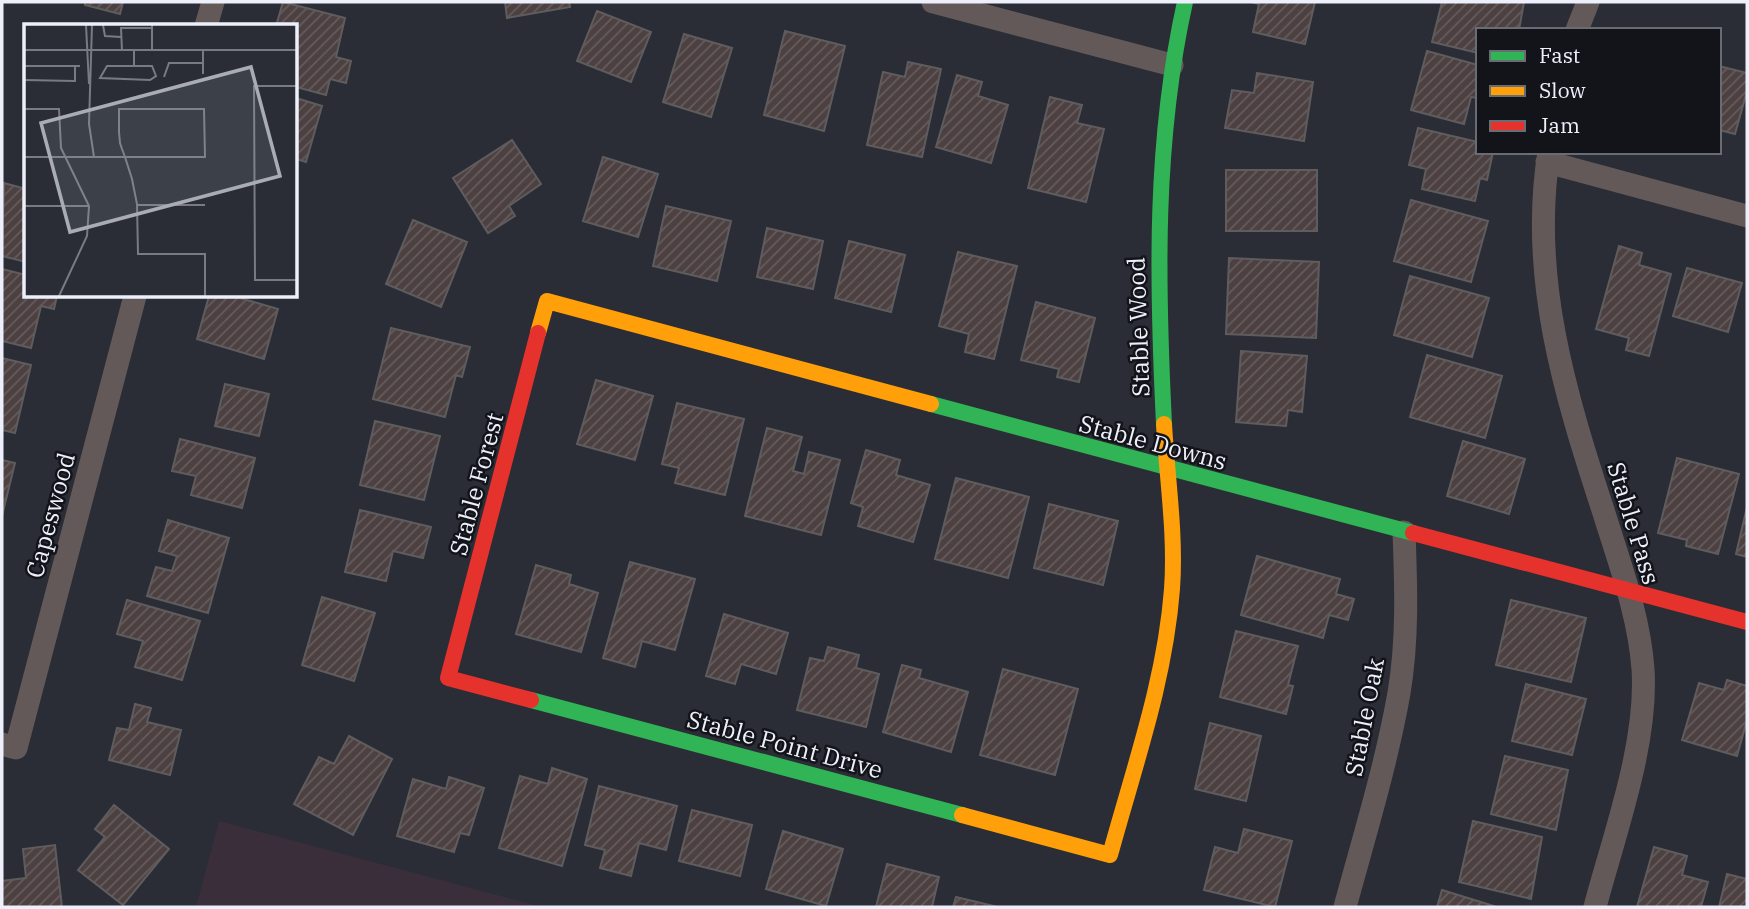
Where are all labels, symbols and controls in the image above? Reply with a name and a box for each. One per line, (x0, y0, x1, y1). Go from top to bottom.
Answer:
inset map (24, 24, 298, 298)
legend (1476, 28, 1721, 154)
text: Fast (1539, 41, 1580, 69)
text: Slow (1539, 76, 1586, 104)
text: Jam (1539, 111, 1580, 139)
street label: Stable Wood (1120, 257, 1156, 397)
street label: Stable Downs (1076, 407, 1230, 477)
street label: Stable Forest (442, 409, 510, 559)
street label: Capeswood (18, 449, 82, 581)
street label: Stable Pass (1600, 458, 1668, 588)
street label: Stable Oak (1337, 655, 1391, 779)
street label: Stable Point Drive (684, 703, 886, 785)

